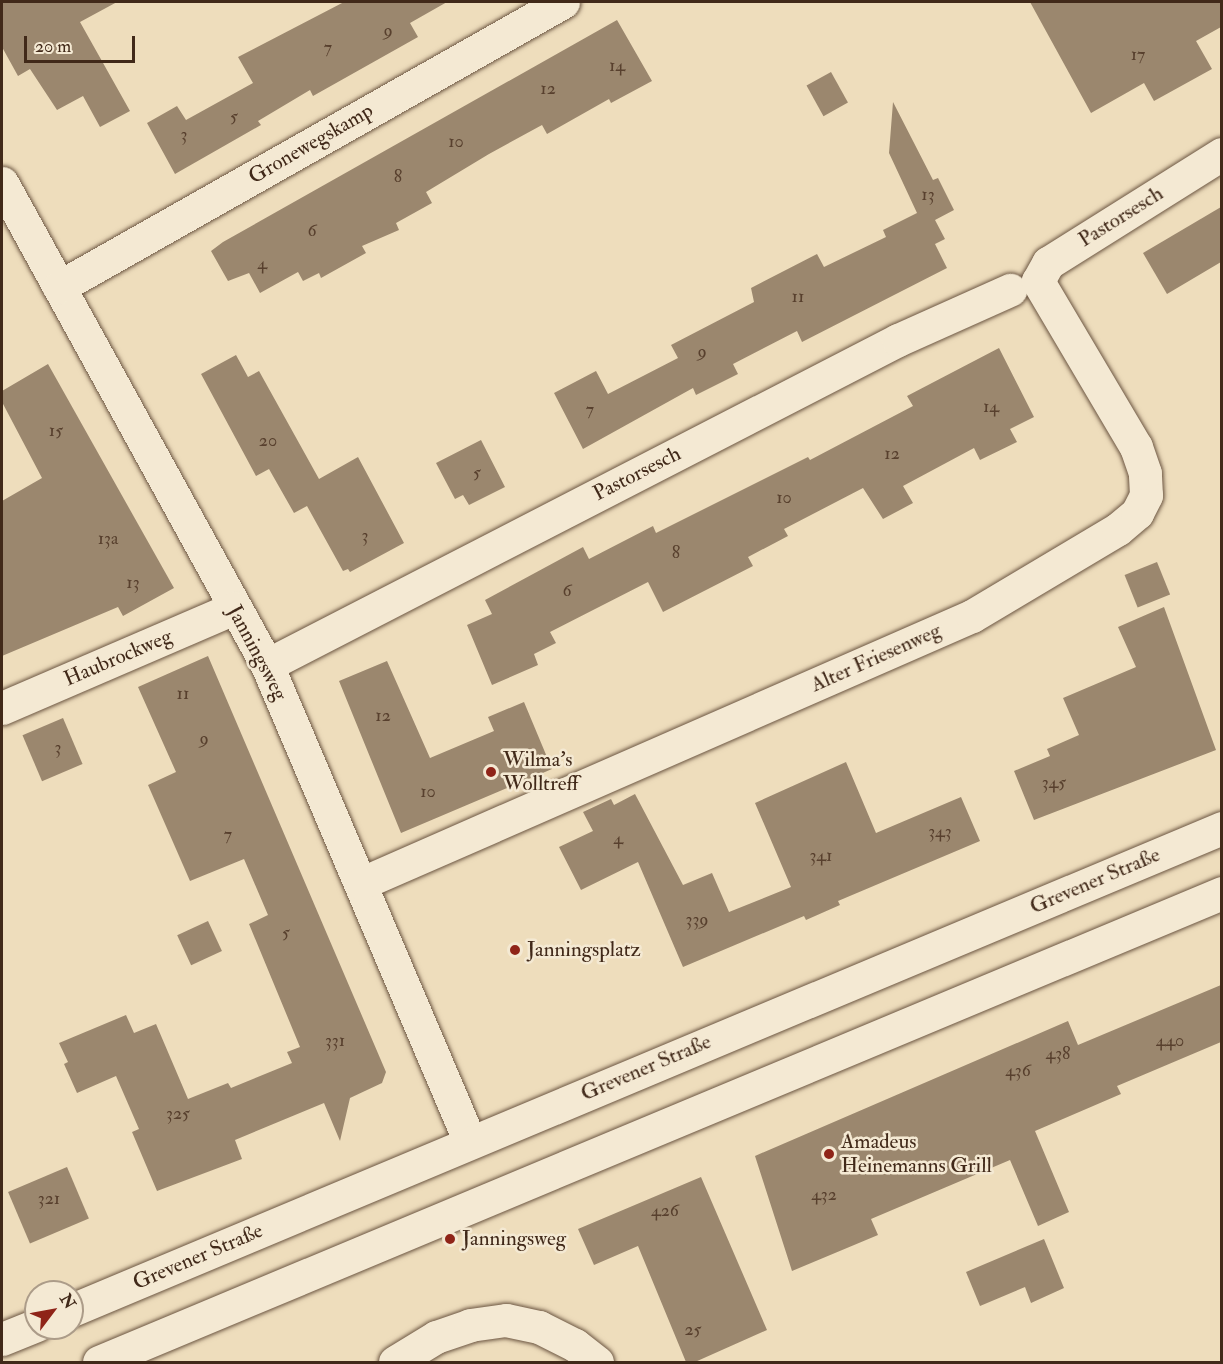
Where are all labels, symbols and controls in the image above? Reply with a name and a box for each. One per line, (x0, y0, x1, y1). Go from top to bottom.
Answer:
house number: 9 (383, 20, 393, 42)
scale bar (27, 24, 138, 62)
text: 20 m (35, 35, 71, 58)
house number: 7 (324, 37, 332, 59)
house number: 17 (1131, 44, 1145, 66)
house number: 14 (609, 55, 625, 77)
house number: 12 (540, 78, 556, 100)
street label: Gronewegskamp (244, 98, 378, 190)
house number: 5 (230, 106, 238, 128)
house number: 3 (181, 124, 187, 146)
house number: 10 (448, 131, 464, 153)
house number: 8 (394, 166, 402, 188)
street label: Pastorsesch (1074, 181, 1168, 253)
house number: 13 (921, 184, 935, 206)
house number: 6 (307, 220, 317, 242)
house number: 4 (257, 253, 267, 275)
house number: 11 (792, 286, 804, 308)
house number: 9 (697, 341, 707, 363)
house number: 14 (983, 396, 999, 418)
house number: 7 (586, 399, 594, 421)
house number: 15 (49, 420, 63, 442)
house number: 20 (259, 430, 277, 452)
street label: Pastorsesch (589, 441, 685, 507)
house number: 12 (884, 443, 900, 465)
house number: 5 (473, 462, 481, 484)
house number: 10 (776, 487, 792, 509)
house number: 3 (362, 525, 368, 547)
house number: 13a (98, 528, 118, 550)
house number: 8 (672, 542, 680, 564)
house number: 13 (126, 572, 140, 594)
house number: 6 (562, 580, 572, 602)
street label: Janningsweg (221, 601, 293, 705)
street label: Alter Friesenweg (807, 618, 945, 698)
street label: Haubrockweg (60, 624, 176, 692)
house number: 11 (177, 683, 189, 705)
house number: 12 (375, 705, 391, 727)
house number: 9 (199, 728, 209, 750)
house number: 3 (55, 737, 61, 759)
place label: Wilma's Wolltreff (503, 747, 578, 797)
marker: Wilma's Wolltreff (484, 765, 498, 779)
house number: 345 (1042, 772, 1066, 794)
house number: 10 (420, 781, 436, 803)
house number: 343 (928, 821, 952, 843)
house number: 7 (224, 824, 232, 846)
house number: 4 (613, 828, 623, 850)
street label: Grevener Straße (1026, 842, 1164, 920)
house number: 341 (810, 845, 832, 867)
house number: 339 (685, 909, 709, 931)
house number: 5 (282, 922, 290, 944)
place label: Janningsplatz (527, 937, 641, 963)
marker: Janningsplatz (508, 943, 522, 957)
street label: Grevener Straße (577, 1029, 715, 1107)
house number: 331 (325, 1030, 345, 1052)
house number: 440 (1156, 1030, 1184, 1052)
house number: 438 (1045, 1043, 1071, 1065)
house number: 436 (1005, 1060, 1031, 1082)
house number: 325 (166, 1103, 190, 1125)
place label: Amadeus Heinemanns Grill (841, 1129, 992, 1179)
marker: Amadeus Heinemanns Grill (822, 1147, 836, 1161)
house number: 432 (811, 1184, 837, 1206)
house number: 321 (38, 1188, 60, 1210)
house number: 426 (651, 1200, 679, 1222)
street label: Grevener Straße (129, 1218, 267, 1296)
place label: Janningsweg (462, 1226, 566, 1252)
marker: Janningsweg (443, 1232, 457, 1246)
north arrow (24, 1280, 84, 1340)
text: N (55, 1290, 80, 1313)
house number: 25 (685, 1319, 701, 1341)

